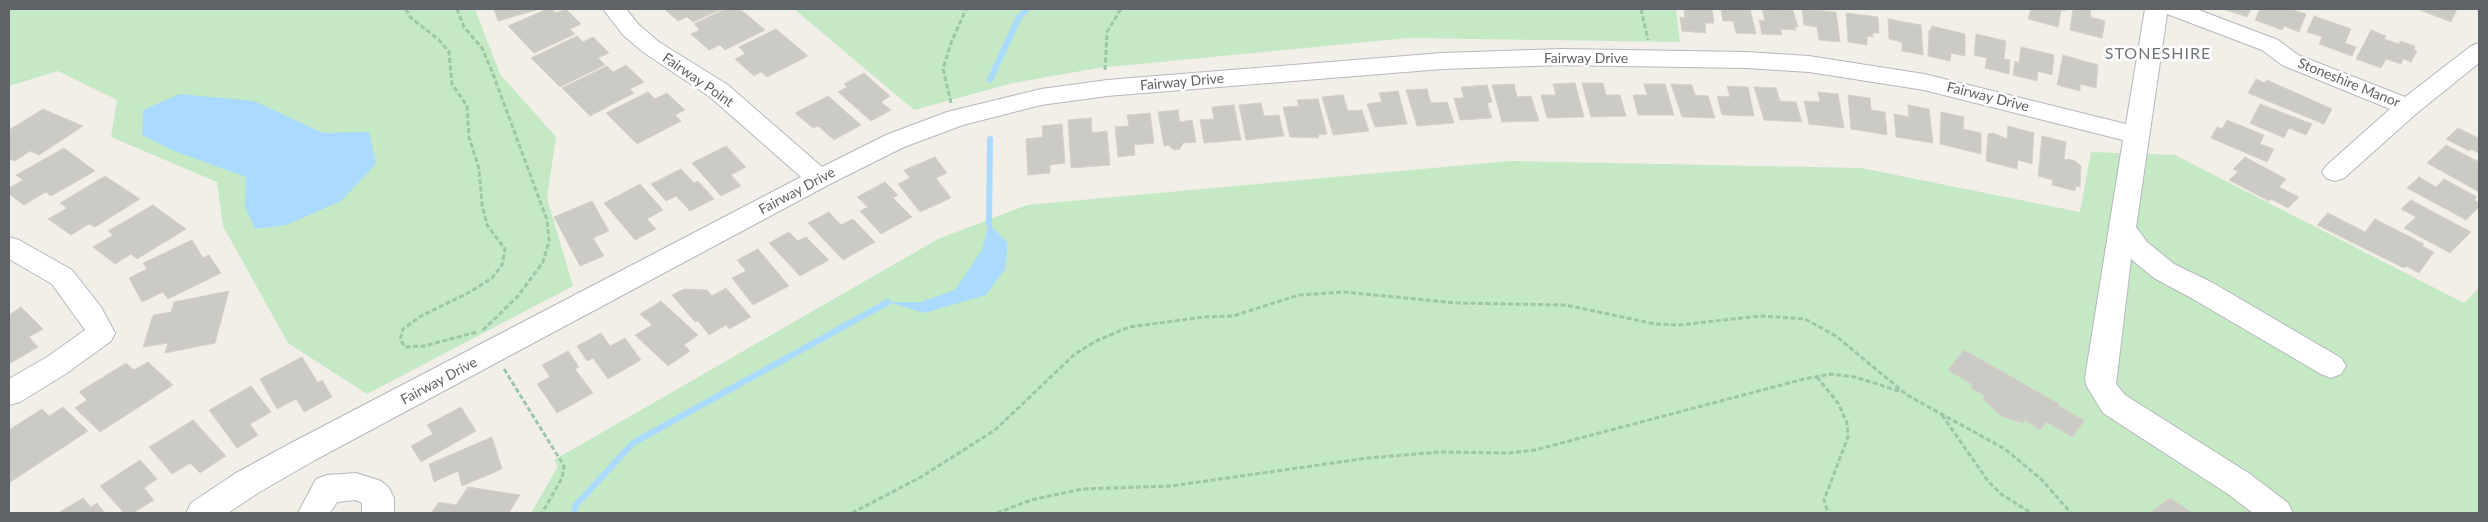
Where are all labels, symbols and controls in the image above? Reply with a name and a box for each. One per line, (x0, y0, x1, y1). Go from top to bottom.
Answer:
district label: STONESHIRE (2103, 44, 2213, 64)
street label: Fairway Point (659, 49, 737, 111)
street label: Fairway Drive (1544, 50, 1628, 66)
street label: Stoneshire Manor (2295, 55, 2403, 111)
street label: Fairway Drive (1139, 70, 1225, 94)
street label: Fairway Drive (1945, 79, 2031, 115)
street label: Fairway Drive (756, 164, 838, 218)
street label: Fairway Drive (398, 354, 480, 408)

